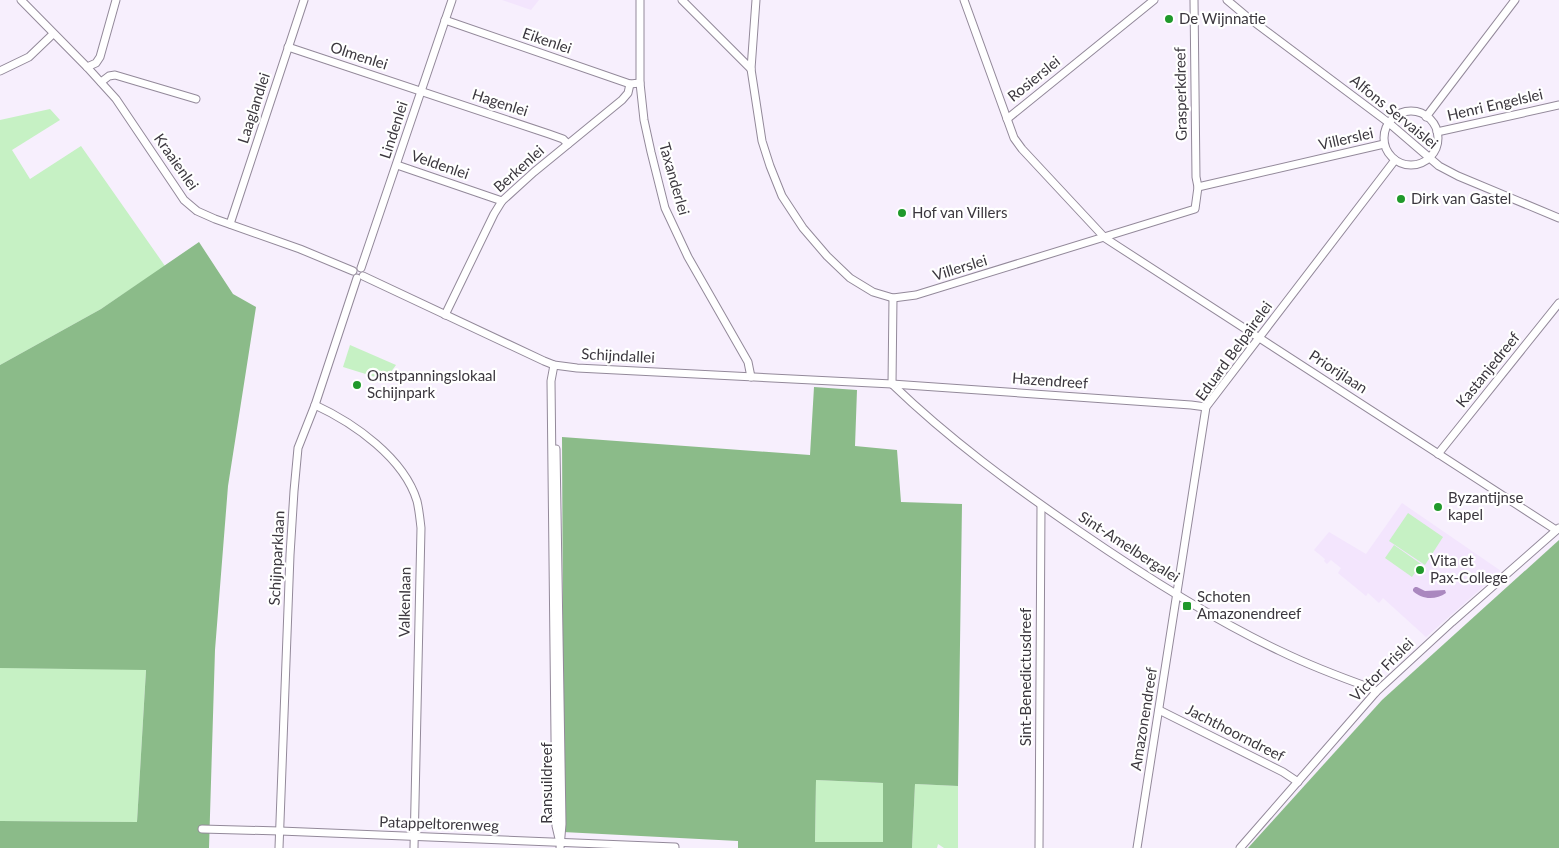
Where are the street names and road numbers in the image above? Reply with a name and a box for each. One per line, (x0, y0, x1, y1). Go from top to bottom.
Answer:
street label: Eikenlei (520, 23, 574, 57)
street label: Olmenlei (328, 37, 390, 73)
street label: Grasperkdreef (1170, 46, 1190, 141)
street label: Rosierslei (1003, 52, 1063, 105)
street label: Laaglandlei (233, 70, 273, 145)
street label: Alfons Servaislei (1347, 70, 1442, 152)
street label: Henri Engelslei (1445, 84, 1545, 124)
street label: Hagenlei (470, 85, 531, 120)
street label: Lindenlei (375, 99, 411, 161)
street label: Villerslei (1317, 123, 1375, 153)
street label: Kraaienlei (151, 130, 203, 193)
street label: Taxanderlei (656, 140, 694, 217)
street label: Berkenlei (489, 141, 547, 196)
street label: Veldenlei (409, 146, 472, 182)
street label: Villerslei (930, 250, 989, 284)
street label: Eduard Belpairelei (1191, 297, 1275, 404)
street label: Kastanjedreef (1452, 328, 1523, 410)
street label: Schijndallei (581, 344, 655, 366)
street label: Priorijlaan (1306, 346, 1371, 397)
street label: Hazendreef (1011, 368, 1089, 392)
street label: Sint-Amelbergalei (1076, 507, 1183, 585)
street label: Schijnparklaan (265, 510, 287, 606)
street label: Valkenlaan (394, 567, 414, 637)
street label: Sint-Benedictusdreef (1016, 607, 1034, 746)
street label: Victor Frislei (1346, 634, 1417, 705)
street label: Amazonendreef (1126, 665, 1160, 772)
street label: Jachthoorndreef (1183, 700, 1288, 765)
street label: Ransuildreef (537, 741, 555, 824)
street label: Patappeltorenweg (379, 812, 499, 834)

